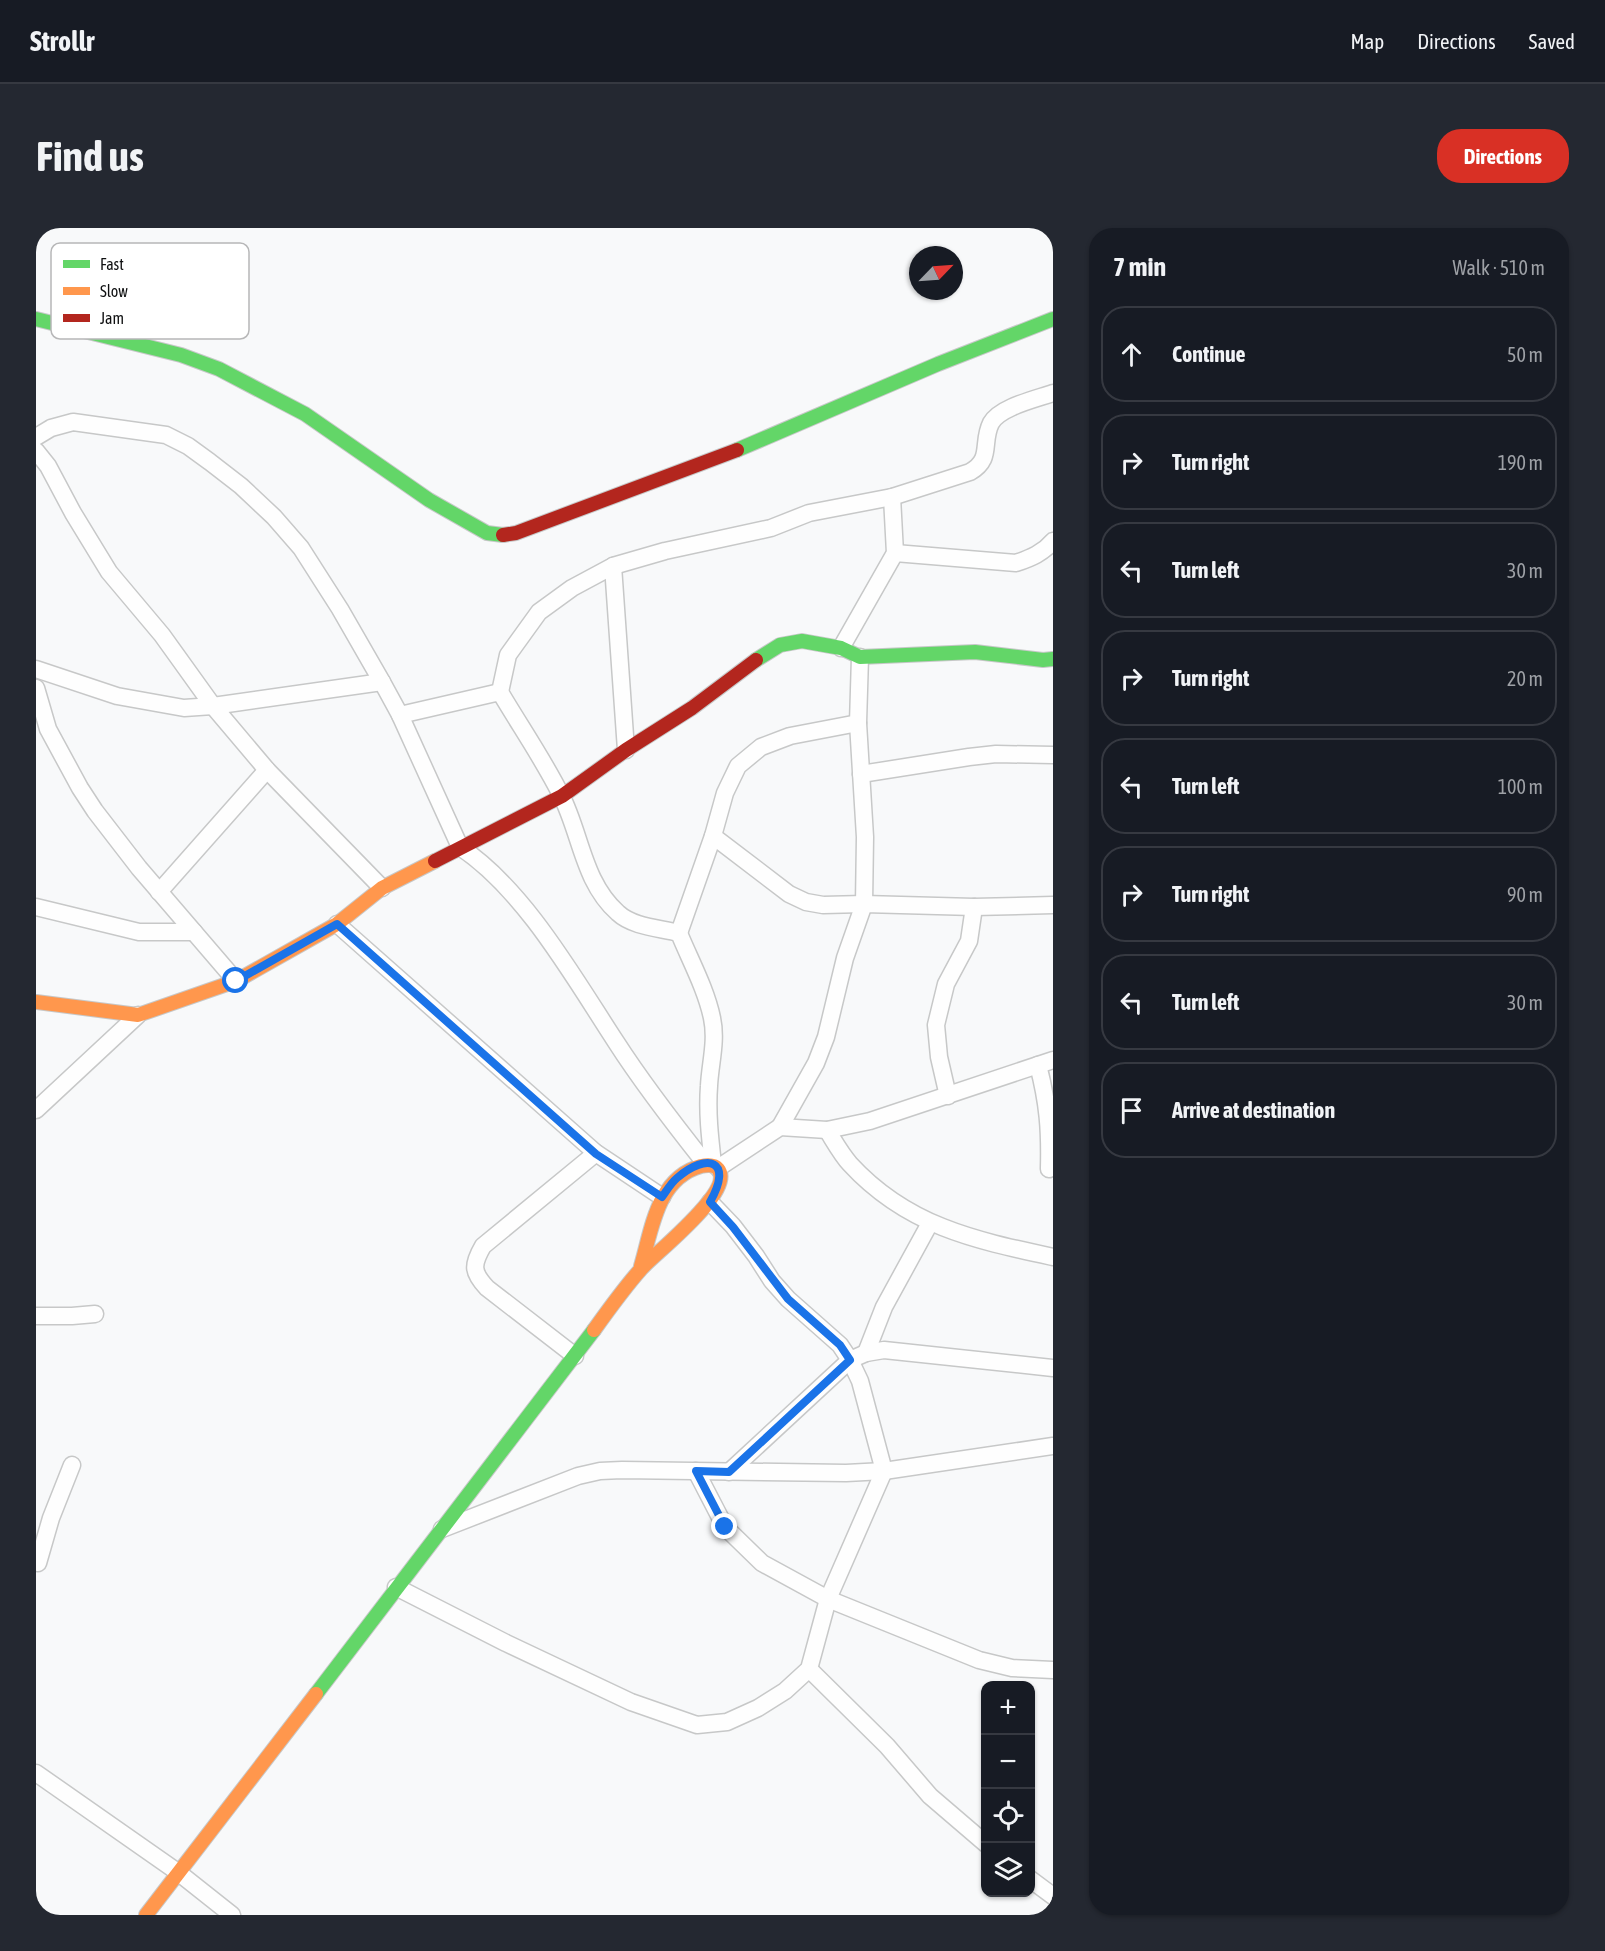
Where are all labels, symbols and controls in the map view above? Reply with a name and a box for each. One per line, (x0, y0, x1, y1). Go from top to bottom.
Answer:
text: Strollr (30, 25, 94, 57)
text: Map (1350, 29, 1384, 53)
text: Directions (1417, 29, 1496, 53)
text: Saved (1529, 29, 1575, 53)
button: Directions (1437, 129, 1569, 183)
text: Find us (36, 132, 144, 180)
legend (51, 243, 249, 339)
north arrow (909, 246, 963, 300)
text: 7 min (1113, 252, 1166, 282)
text: Fast (100, 255, 124, 273)
text: Walk · 510 m (1453, 256, 1545, 279)
text: Slow (100, 282, 128, 300)
text: Jam (100, 309, 124, 327)
icon: ahead (1115, 338, 1148, 371)
text: Continue (1172, 341, 1246, 367)
text: 50 m (1507, 343, 1543, 366)
icon: right (1115, 446, 1148, 479)
text: Turn right (1172, 449, 1249, 475)
text: 190 m (1498, 451, 1543, 474)
icon: left (1115, 554, 1148, 587)
text: Turn left (1172, 557, 1239, 583)
text: 30 m (1507, 559, 1543, 582)
icon: right (1115, 662, 1148, 695)
text: Turn right (1172, 665, 1249, 691)
text: 20 m (1507, 667, 1543, 690)
icon: left (1115, 770, 1148, 803)
text: Turn left (1172, 773, 1239, 799)
text: 100 m (1498, 775, 1543, 798)
icon: right (1115, 878, 1148, 911)
text: Turn right (1172, 881, 1249, 907)
text: 90 m (1507, 883, 1543, 906)
route start (222, 967, 248, 993)
icon: left (1115, 986, 1148, 1019)
text: Turn left (1172, 989, 1239, 1015)
text: 30 m (1507, 991, 1543, 1014)
icon: arrive (1115, 1094, 1148, 1127)
text: Arrive at destination (1172, 1097, 1335, 1123)
route end (711, 1513, 737, 1539)
map controls (981, 1681, 1035, 1897)
button: + (981, 1681, 1035, 1735)
button: − (981, 1735, 1035, 1789)
button: locate (981, 1789, 1035, 1843)
button: layers (981, 1843, 1035, 1897)

